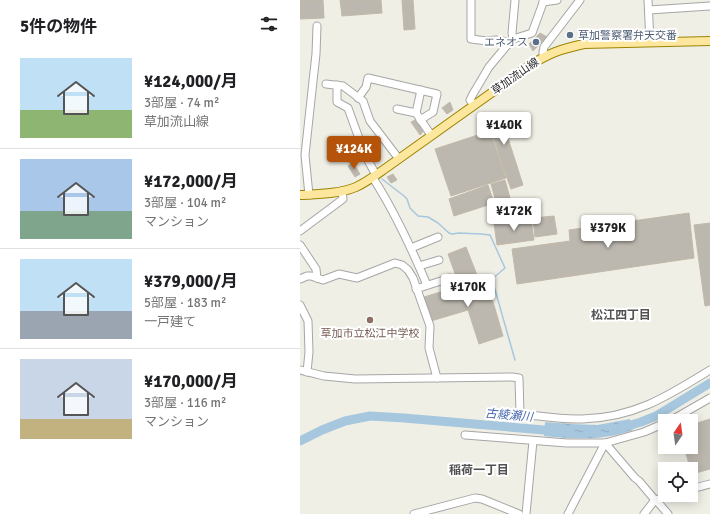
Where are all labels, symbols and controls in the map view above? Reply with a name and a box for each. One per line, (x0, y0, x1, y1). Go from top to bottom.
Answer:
icon: filters (258, 13, 280, 35)
text: 5件の物件 (20, 16, 97, 37)
place label: 草加警察署弁天交番 (578, 29, 677, 42)
marker: 草加警察署弁天交番 (565, 30, 575, 40)
place label: エネオス (484, 36, 528, 49)
marker: エネオス (531, 37, 541, 47)
street label: 草加流山線 (489, 55, 542, 98)
text: ¥124,000/月 (144, 71, 238, 92)
icon: home (52, 74, 100, 122)
text: 3部屋 · 74 m² (144, 95, 219, 111)
pin: ¥140K (476, 112, 532, 146)
text: 草加流山線 (144, 114, 209, 130)
text: ¥140K (486, 117, 522, 133)
pin: ¥124K (326, 136, 382, 170)
text: ¥124K (336, 141, 372, 157)
text: ¥172,000/月 (144, 171, 238, 192)
icon: home (52, 175, 100, 223)
text: 3部屋 · 104 m² (144, 195, 226, 211)
pin: ¥172K (486, 198, 542, 232)
text: ¥172K (496, 203, 532, 219)
text: マンション (144, 214, 209, 230)
pin: ¥379K (580, 215, 636, 249)
text: ¥379K (590, 220, 626, 236)
text: ¥379,000/月 (144, 271, 238, 292)
pin: ¥170K (440, 274, 496, 308)
icon: home (52, 275, 100, 323)
text: ¥170K (450, 279, 486, 295)
text: 5部屋 · 183 m² (144, 295, 226, 311)
district label: 松江四丁目 (591, 308, 651, 323)
text: 一戸建て (144, 314, 196, 330)
marker: 草加市立松江中学校 (365, 315, 375, 325)
place label: 草加市立松江中学校 (321, 327, 420, 340)
text: ¥170,000/月 (144, 371, 238, 392)
icon: home (52, 375, 100, 423)
text: 3部屋 · 116 m² (144, 395, 226, 411)
water label: 古綾瀬川 (484, 406, 536, 425)
text: マンション (144, 414, 209, 430)
north arrow (658, 414, 698, 454)
map controls (658, 414, 698, 502)
button: locate (658, 462, 698, 502)
district label: 稲荷一丁目 (449, 463, 509, 478)

